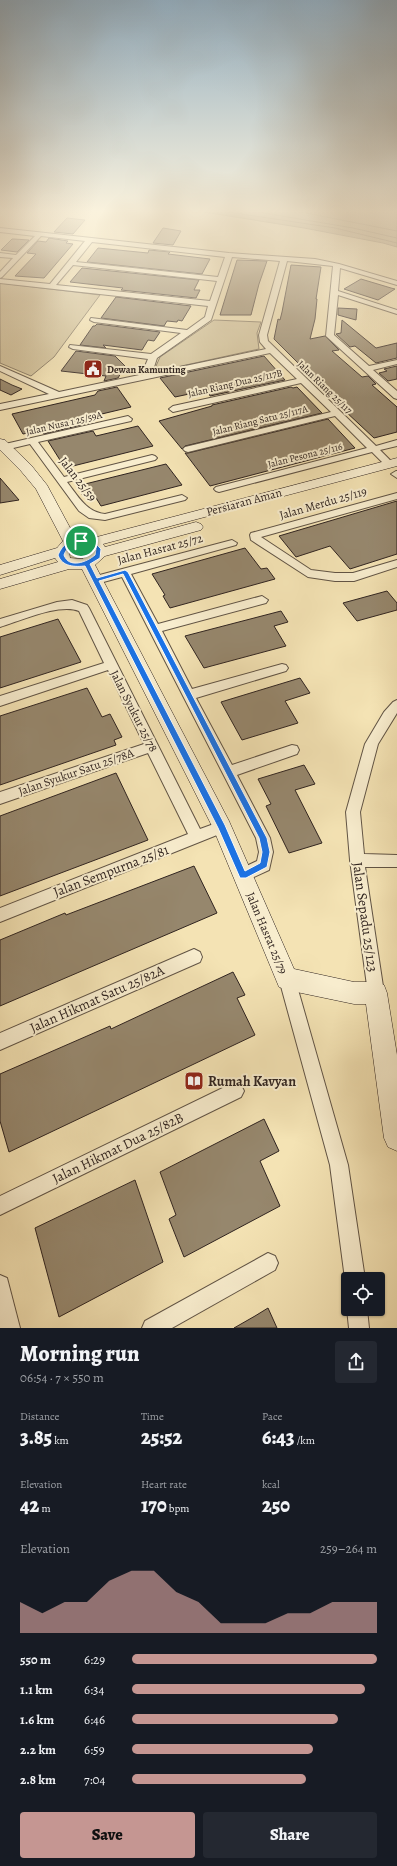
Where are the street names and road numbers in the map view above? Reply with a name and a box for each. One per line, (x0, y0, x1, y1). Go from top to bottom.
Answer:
street label: Jalan Riang 25/117 (295, 357, 356, 417)
street label: Jalan Riang Dua 25/117B (186, 366, 284, 400)
street label: Jalan Riang Satu 25/117A (211, 402, 309, 438)
street label: Jalan Nusa 1 25/59A (25, 408, 104, 438)
street label: Jalan Pesona 25/116 (266, 439, 344, 471)
street label: Jalan 25/59 (56, 454, 100, 504)
street label: Jalan Merdu 25/119 (277, 483, 369, 523)
street label: Persiaran Aman (204, 484, 284, 520)
street label: Jalan Hasrat 25/72 (116, 530, 205, 568)
street label: Jalan Syukur 25/78 (107, 667, 162, 755)
street label: Jalan Syukur Satu 25/78A (16, 744, 137, 799)
street label: Jalan Sempurna 25/81 (51, 840, 172, 902)
street label: Jalan Sepadu 25/123 (348, 861, 382, 973)
street label: Jalan Hasrat 25/79 (243, 890, 291, 976)
street label: Jalan Hikmat Satu 25/82A (27, 960, 168, 1037)
street label: Jalan Hikmat Dua 25/82B (49, 1108, 187, 1188)

